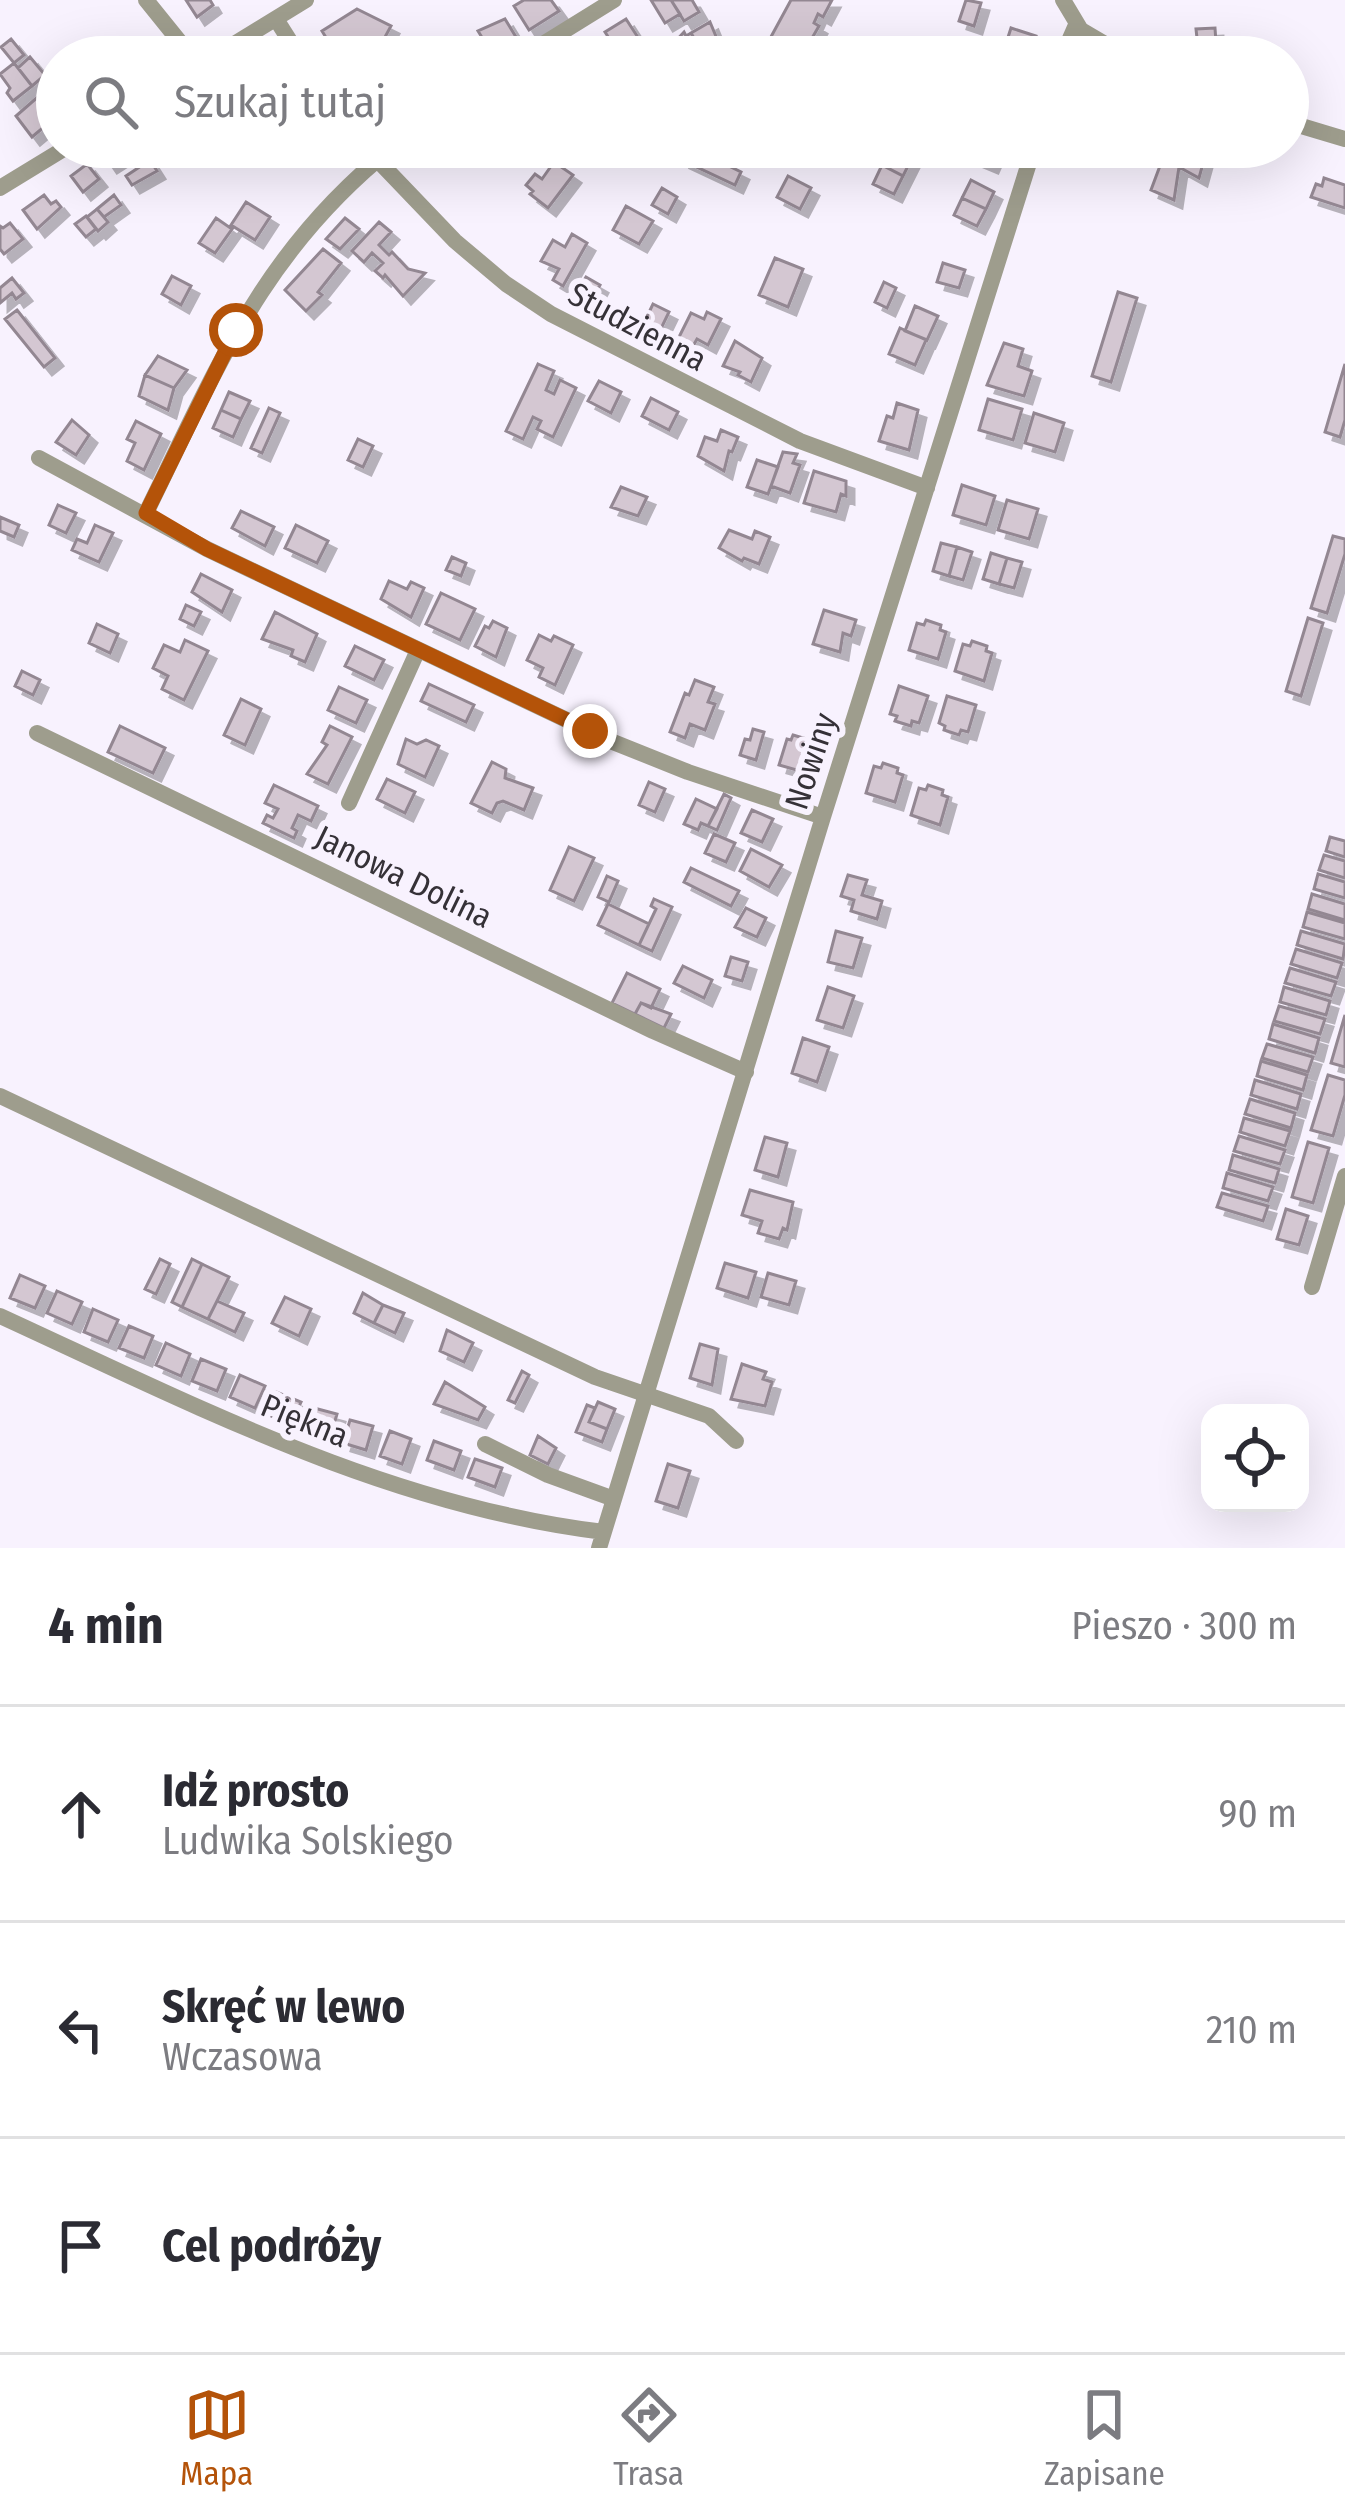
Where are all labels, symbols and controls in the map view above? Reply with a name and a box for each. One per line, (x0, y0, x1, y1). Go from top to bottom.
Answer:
search box (36, 36, 1309, 168)
icon: search (78, 69, 144, 135)
text: Szukaj tutaj (174, 75, 386, 129)
street label: Studzienna (562, 274, 713, 380)
route start (209, 303, 263, 357)
route end (563, 704, 617, 758)
street label: Nowiny (777, 708, 845, 815)
street label: Janowa Dolina (308, 817, 499, 937)
street label: Piękna (255, 1385, 354, 1456)
map controls (1201, 1404, 1309, 1512)
button: locate (1201, 1404, 1309, 1512)
text: 4 min (48, 1595, 164, 1657)
text: Pieszo · 300 m (1071, 1603, 1297, 1649)
text: Idź prosto (162, 1764, 349, 1818)
icon: ahead (48, 1781, 114, 1847)
text: 90 m (1219, 1791, 1297, 1837)
text: Ludwika Solskiego (162, 1818, 454, 1864)
text: Skręć w lewo (162, 1980, 405, 2034)
icon: left (48, 1997, 114, 2063)
text: 210 m (1206, 2007, 1297, 2053)
text: Wczasowa (162, 2034, 323, 2080)
icon: arrive (48, 2213, 114, 2279)
text: Cel podróży (162, 2219, 381, 2273)
tab: Mapa (180, 2382, 253, 2494)
tab: Trasa (613, 2382, 684, 2494)
tab: Zapisane (1044, 2382, 1165, 2494)

